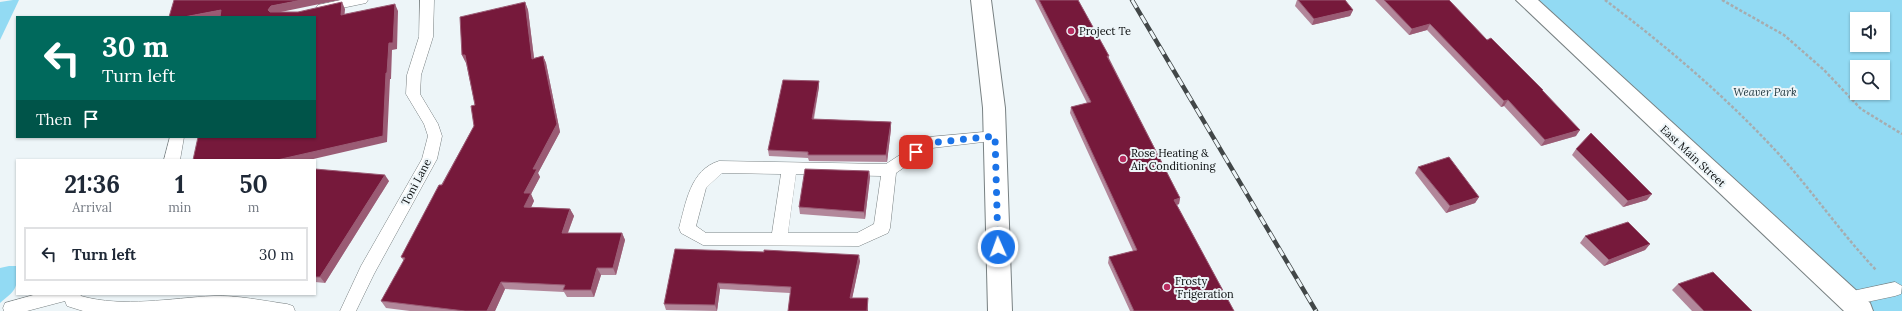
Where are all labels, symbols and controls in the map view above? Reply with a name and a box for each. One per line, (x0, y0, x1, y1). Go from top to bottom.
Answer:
map controls (1850, 12, 1890, 100)
button: sound (1850, 12, 1890, 52)
place label: Project Te (1079, 24, 1131, 38)
marker: Project Te (1066, 26, 1076, 36)
text: 30 m (102, 29, 169, 65)
icon: left (36, 32, 88, 84)
button: search (1850, 60, 1890, 100)
text: Turn left (102, 64, 175, 87)
park label: Weaver Park (1733, 85, 1797, 99)
icon: arrive (80, 108, 102, 130)
text: Then (36, 110, 72, 129)
street label: East Main Street (1657, 122, 1729, 190)
pin (899, 135, 933, 169)
icon: arrive (905, 141, 927, 163)
place label: Rose Heating & Air Conditioning (1130, 146, 1217, 173)
marker: Rose Heating & Air Conditioning (1118, 154, 1128, 164)
street label: Toni Lane (398, 156, 434, 208)
text: 21:36 (64, 169, 120, 200)
text: 1 (175, 169, 185, 200)
text: 50 (240, 169, 268, 200)
text: Arrival (72, 199, 112, 216)
text: min (168, 199, 191, 216)
text: m (248, 199, 259, 216)
position arrow (977, 226, 1019, 268)
icon: left (38, 243, 60, 265)
text: Turn left (72, 245, 136, 264)
text: 30 m (259, 245, 294, 264)
place label: Frosty 'Frigeration (1175, 274, 1234, 301)
marker: Frosty 'Frigeration (1162, 282, 1172, 292)

